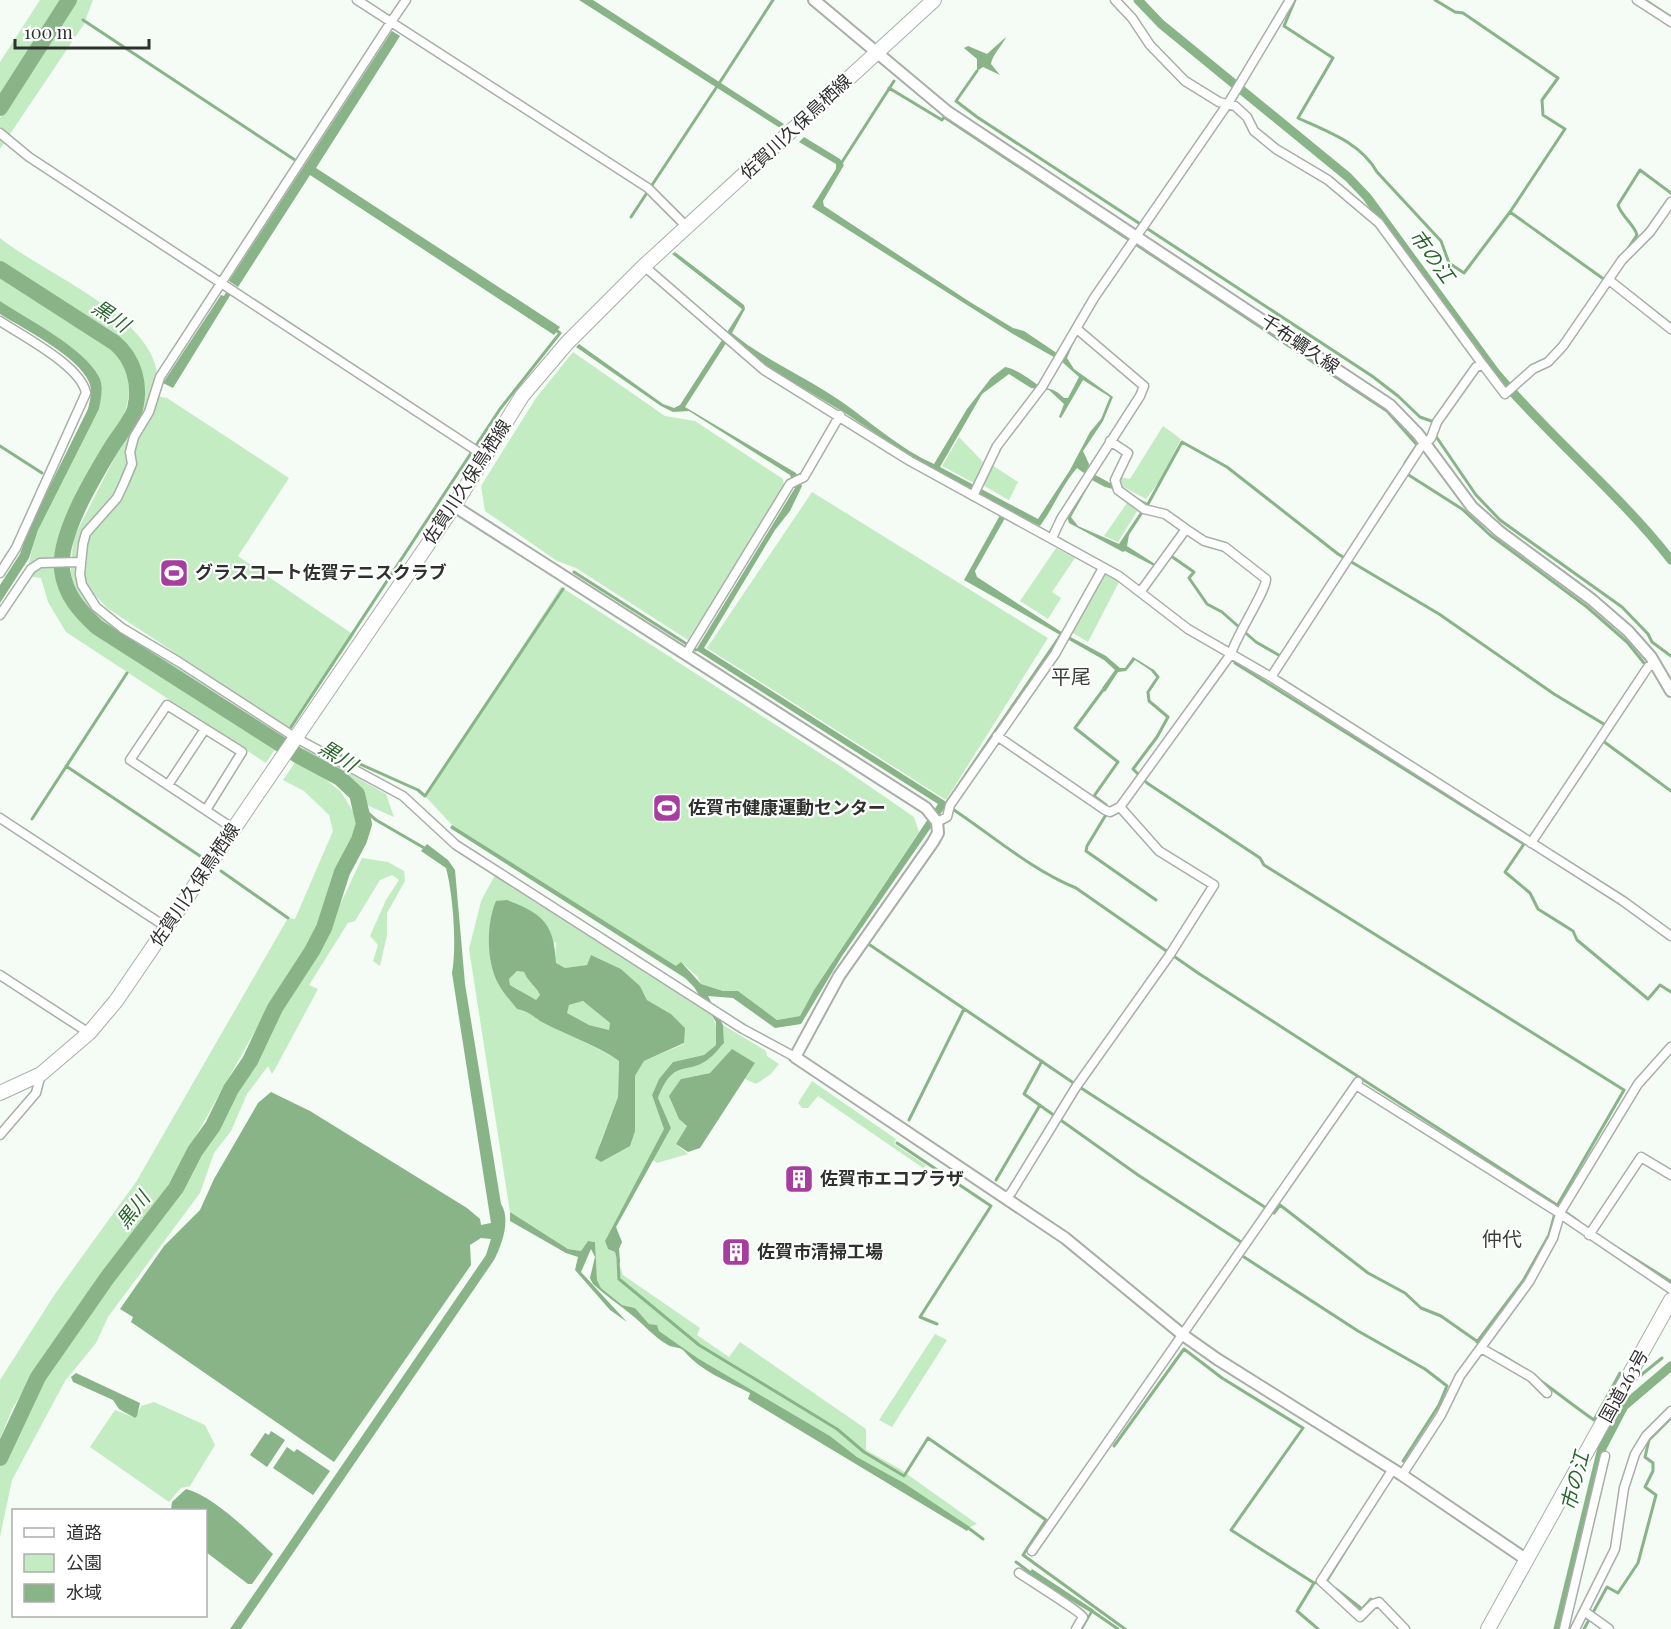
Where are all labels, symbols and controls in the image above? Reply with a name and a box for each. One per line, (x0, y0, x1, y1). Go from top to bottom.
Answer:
scale bar (15, 12, 148, 50)
text: 100 m (24, 20, 73, 44)
street label: 佐賀川久保鳥栖線 (734, 68, 856, 184)
water label: 市の江 (1405, 223, 1463, 289)
water label: 黒川 (88, 292, 138, 338)
street label: 千布蠣久線 (1257, 308, 1345, 378)
street label: 佐賀川久保鳥栖線 (417, 415, 515, 548)
sports icon: グラスコート佐賀テニスクラブ (158, 557, 190, 589)
place label: グラスコート佐賀テニスクラブ (195, 560, 447, 584)
district label: 平尾 (1051, 662, 1091, 689)
water label: 黒川 (315, 733, 365, 778)
sports icon: 佐賀市健康運動センター (651, 792, 683, 824)
place label: 佐賀市健康運動センター (688, 795, 886, 819)
street label: 佐賀川久保鳥栖線 (144, 818, 244, 951)
building icon: 佐賀市エコプラザ (783, 1163, 815, 1195)
place label: 佐賀市エコプラザ (820, 1166, 964, 1190)
water label: 黒川 (109, 1183, 156, 1233)
district label: 仲代 (1482, 1224, 1522, 1251)
building icon: 佐賀市清掃工場 (720, 1236, 752, 1268)
place label: 佐賀市清掃工場 (757, 1239, 883, 1263)
street label: 国道263号 (1593, 1345, 1653, 1426)
water label: 市の江 (1553, 1446, 1594, 1513)
legend (12, 1509, 207, 1617)
text: 道路 (66, 1520, 102, 1544)
text: 公園 (66, 1550, 102, 1574)
text: 水域 (66, 1580, 102, 1604)

